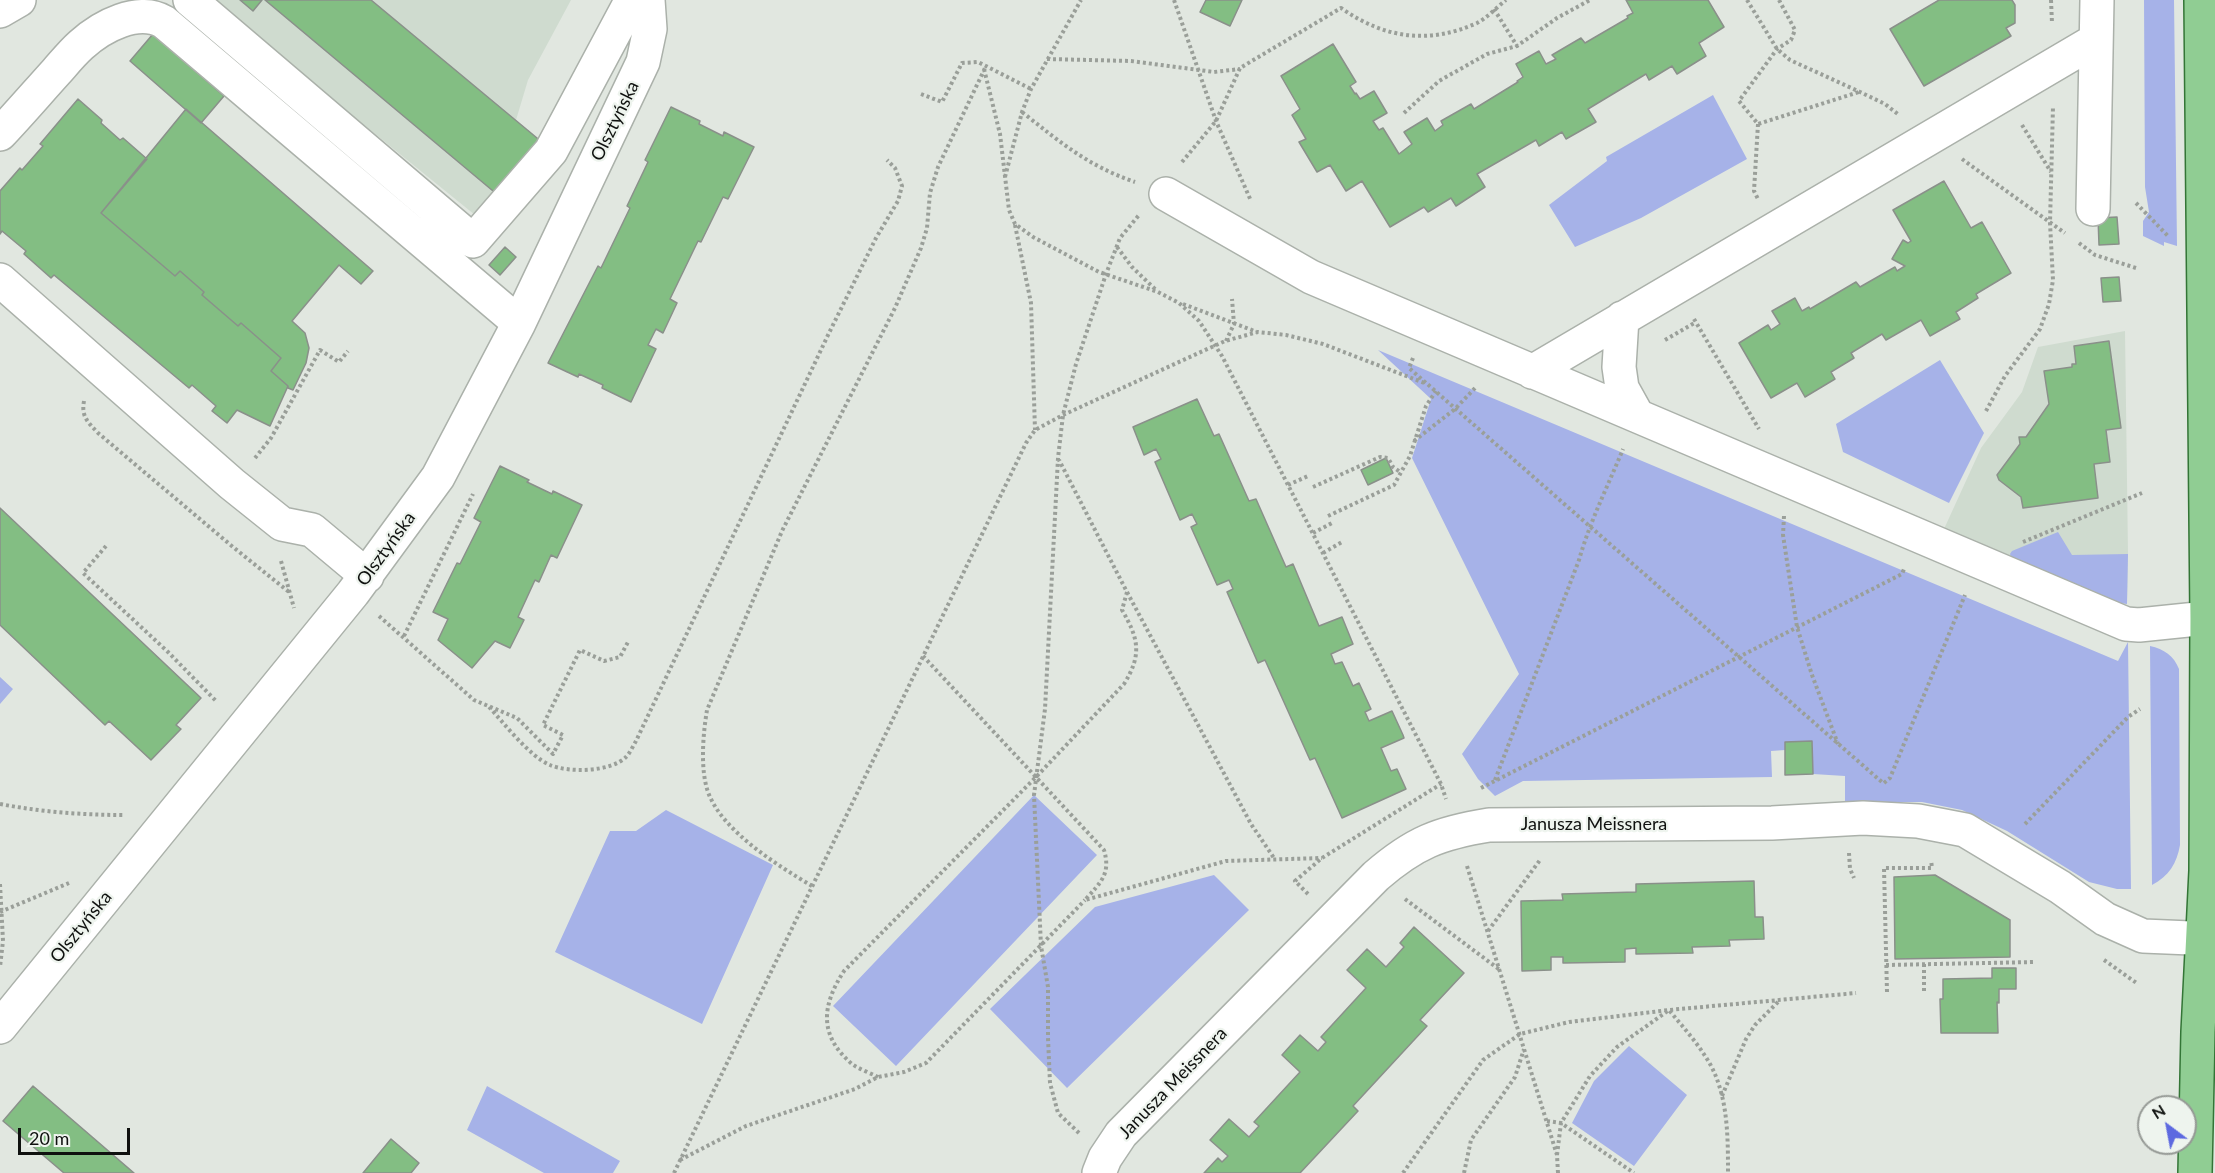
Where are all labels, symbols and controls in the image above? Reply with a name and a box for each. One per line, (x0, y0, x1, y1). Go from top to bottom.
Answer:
street label: Olsztyńska (586, 78, 644, 164)
street label: Olsztyńska (352, 508, 420, 590)
street label: Janusza Meissnera (1521, 813, 1667, 835)
street label: Olsztyńska (46, 887, 116, 967)
street label: Janusza Meissnera (1114, 1023, 1232, 1143)
north arrow (2137, 1095, 2197, 1155)
text: N (2148, 1100, 2169, 1122)
scale bar (21, 1116, 134, 1154)
text: 20 m (29, 1127, 69, 1149)

